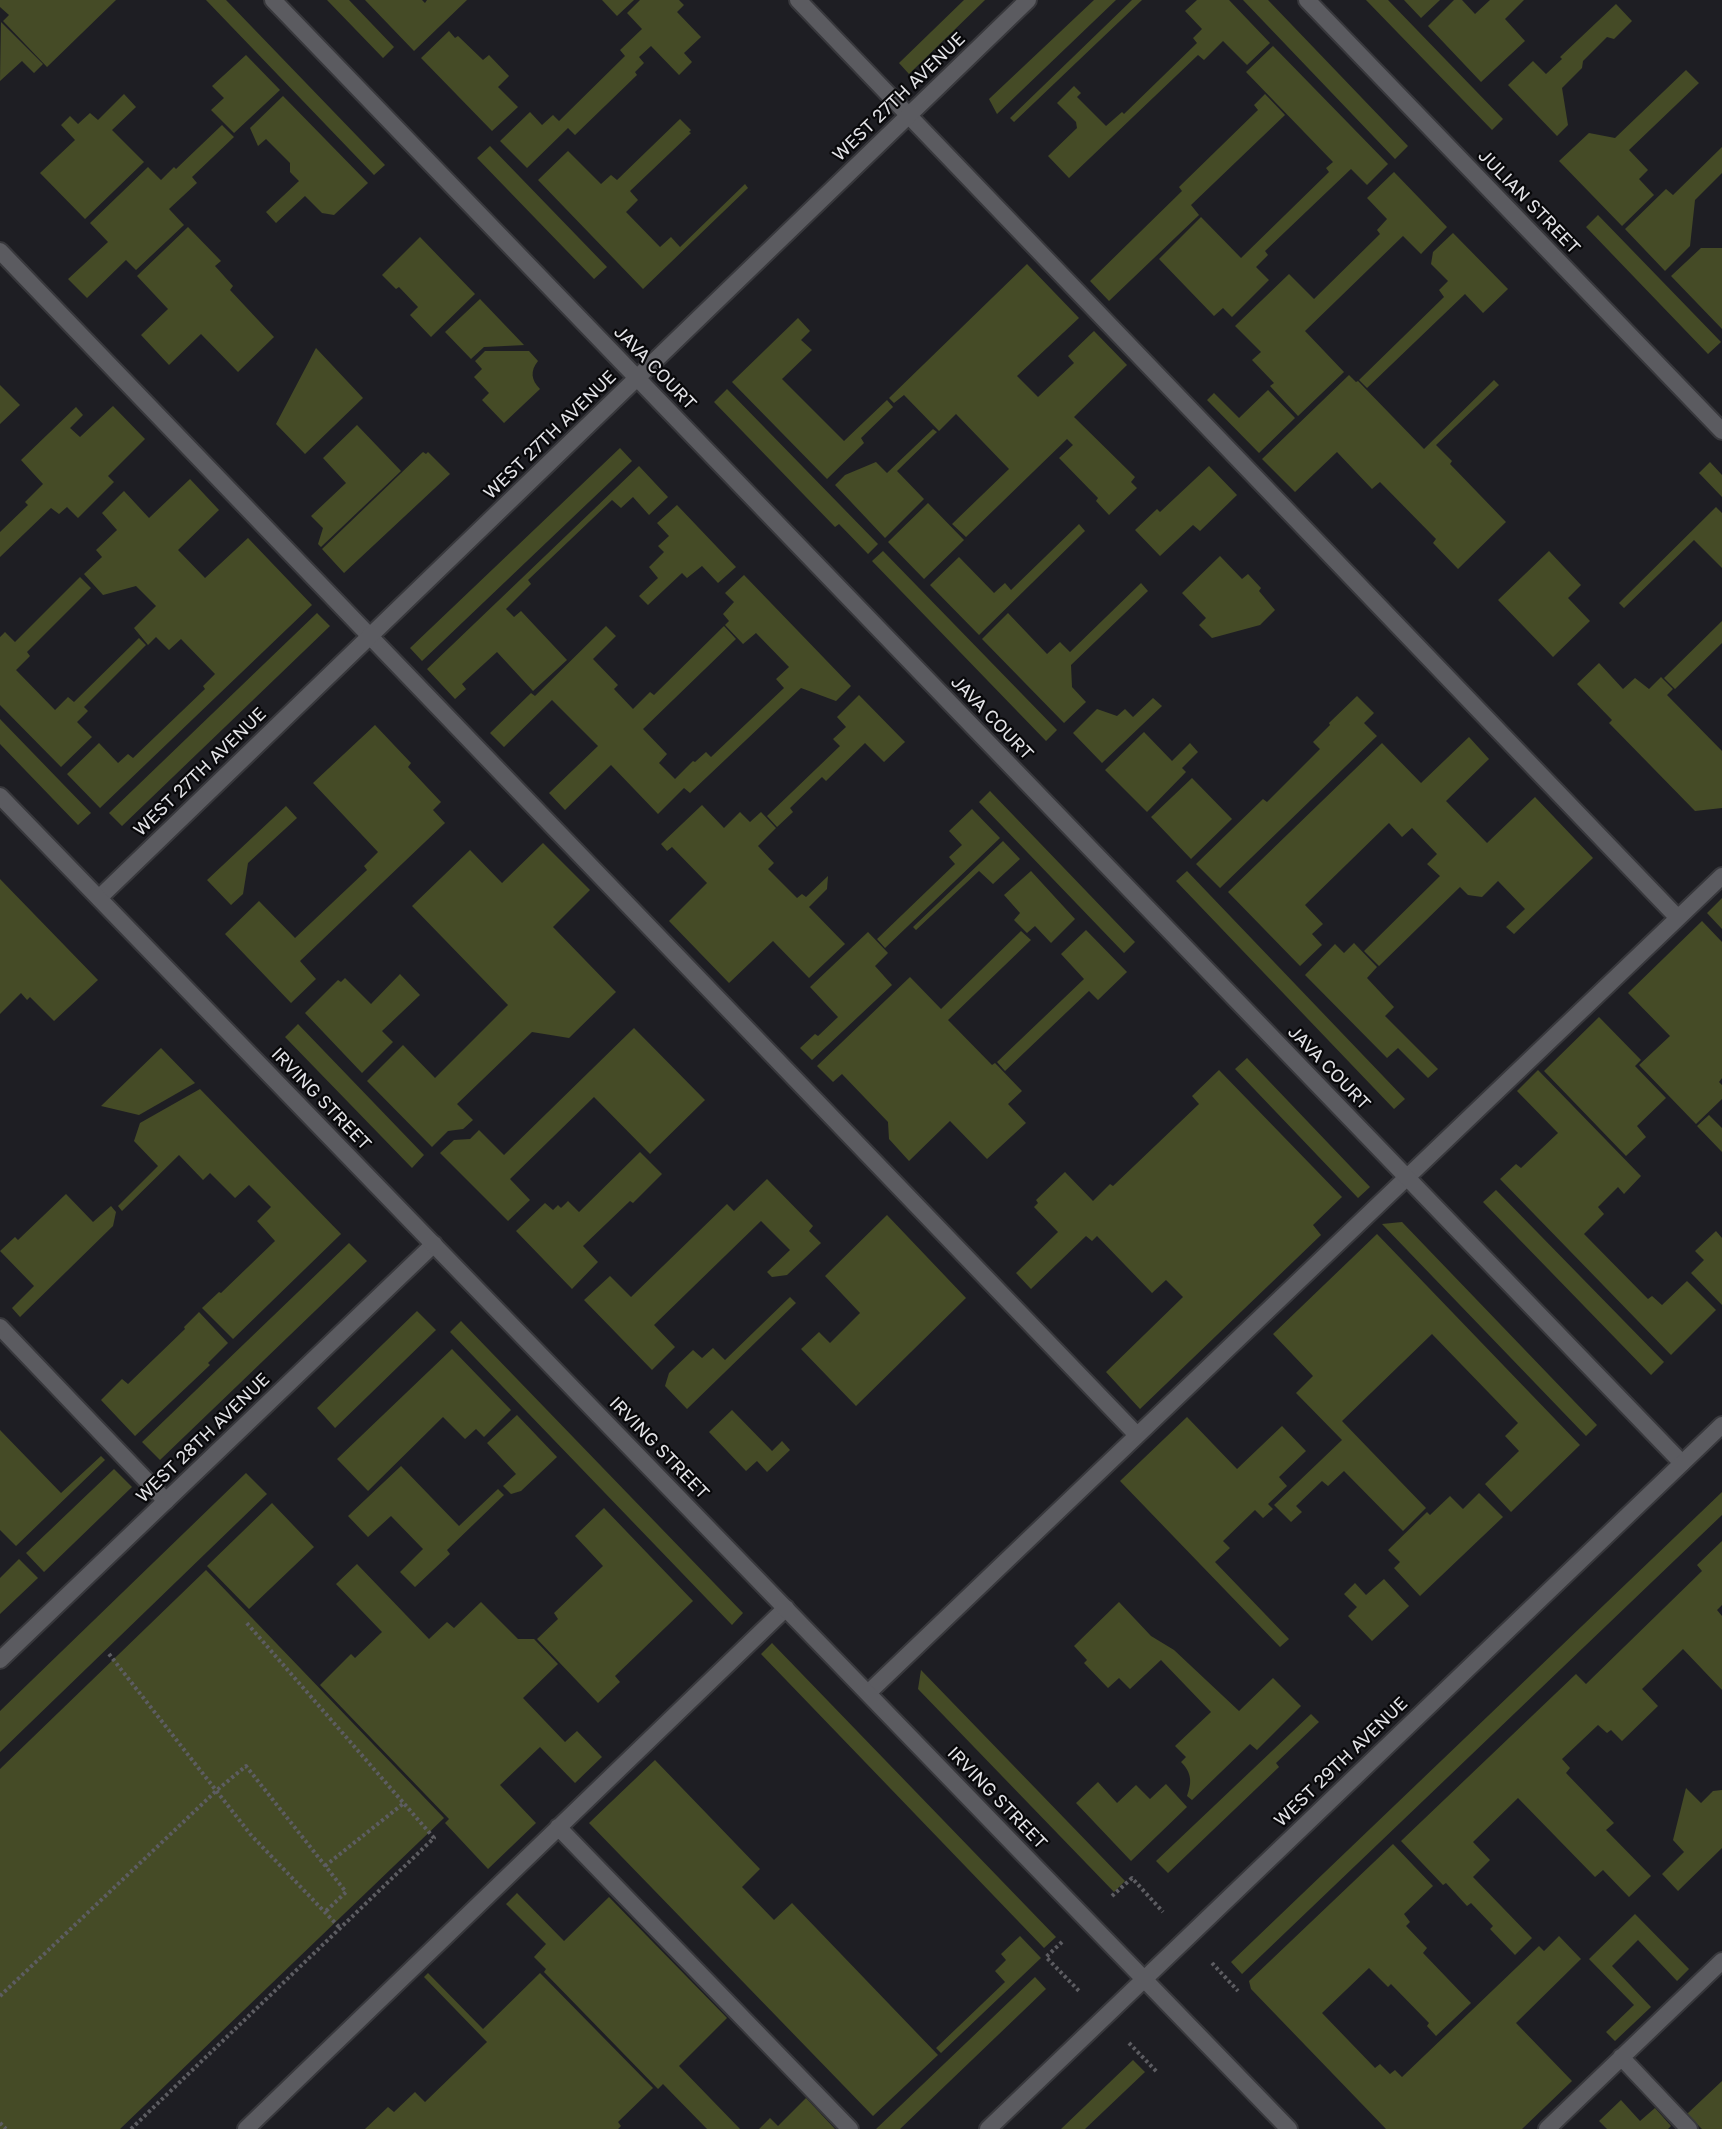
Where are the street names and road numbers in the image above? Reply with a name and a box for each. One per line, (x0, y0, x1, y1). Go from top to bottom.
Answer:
street label: WEST 27TH AVENUE (828, 28, 970, 166)
street label: JULIAN STREET (1474, 145, 1584, 259)
street label: JAVA COURT (609, 321, 701, 415)
street label: WEST 27TH AVENUE (479, 366, 621, 504)
street label: JAVA COURT (946, 671, 1038, 765)
street label: WEST 27TH AVENUE (129, 703, 271, 841)
street label: JAVA COURT (1283, 1021, 1375, 1115)
street label: IRVING STREET (267, 1043, 375, 1155)
street label: WEST 28TH AVENUE (132, 1369, 274, 1507)
street label: IRVING STREET (605, 1392, 713, 1504)
street label: WEST 29TH AVENUE (1270, 1693, 1412, 1831)
street label: IRVING STREET (943, 1742, 1051, 1854)

